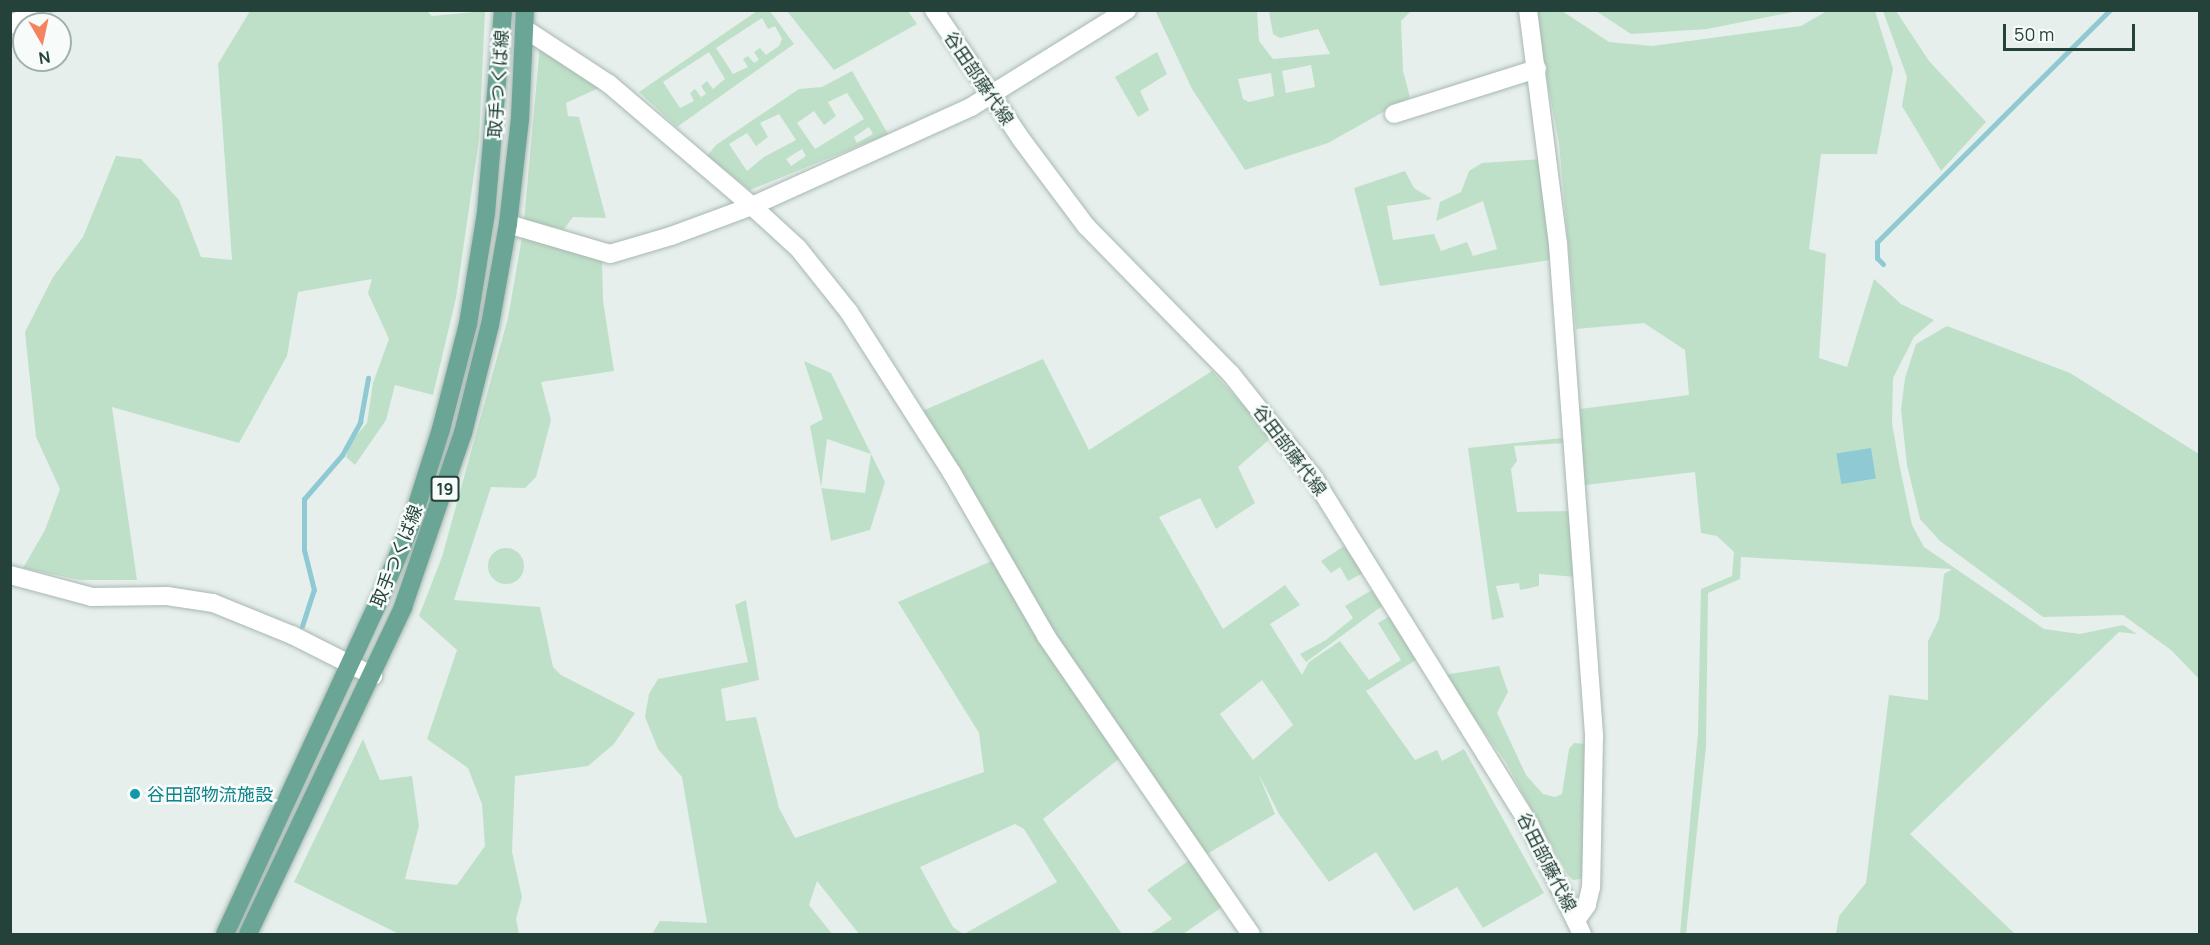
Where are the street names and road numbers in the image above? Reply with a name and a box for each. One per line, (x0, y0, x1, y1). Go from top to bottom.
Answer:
street label: 谷田部藤代線 (940, 27, 1018, 129)
street label: 取手つくば線 (483, 29, 513, 139)
street label: 谷田部藤代線 (1249, 400, 1331, 500)
road number: 19 (430, 476, 460, 502)
street label: 取手つくば線 (366, 502, 426, 610)
street label: 谷田部藤代線 (1513, 809, 1581, 915)

